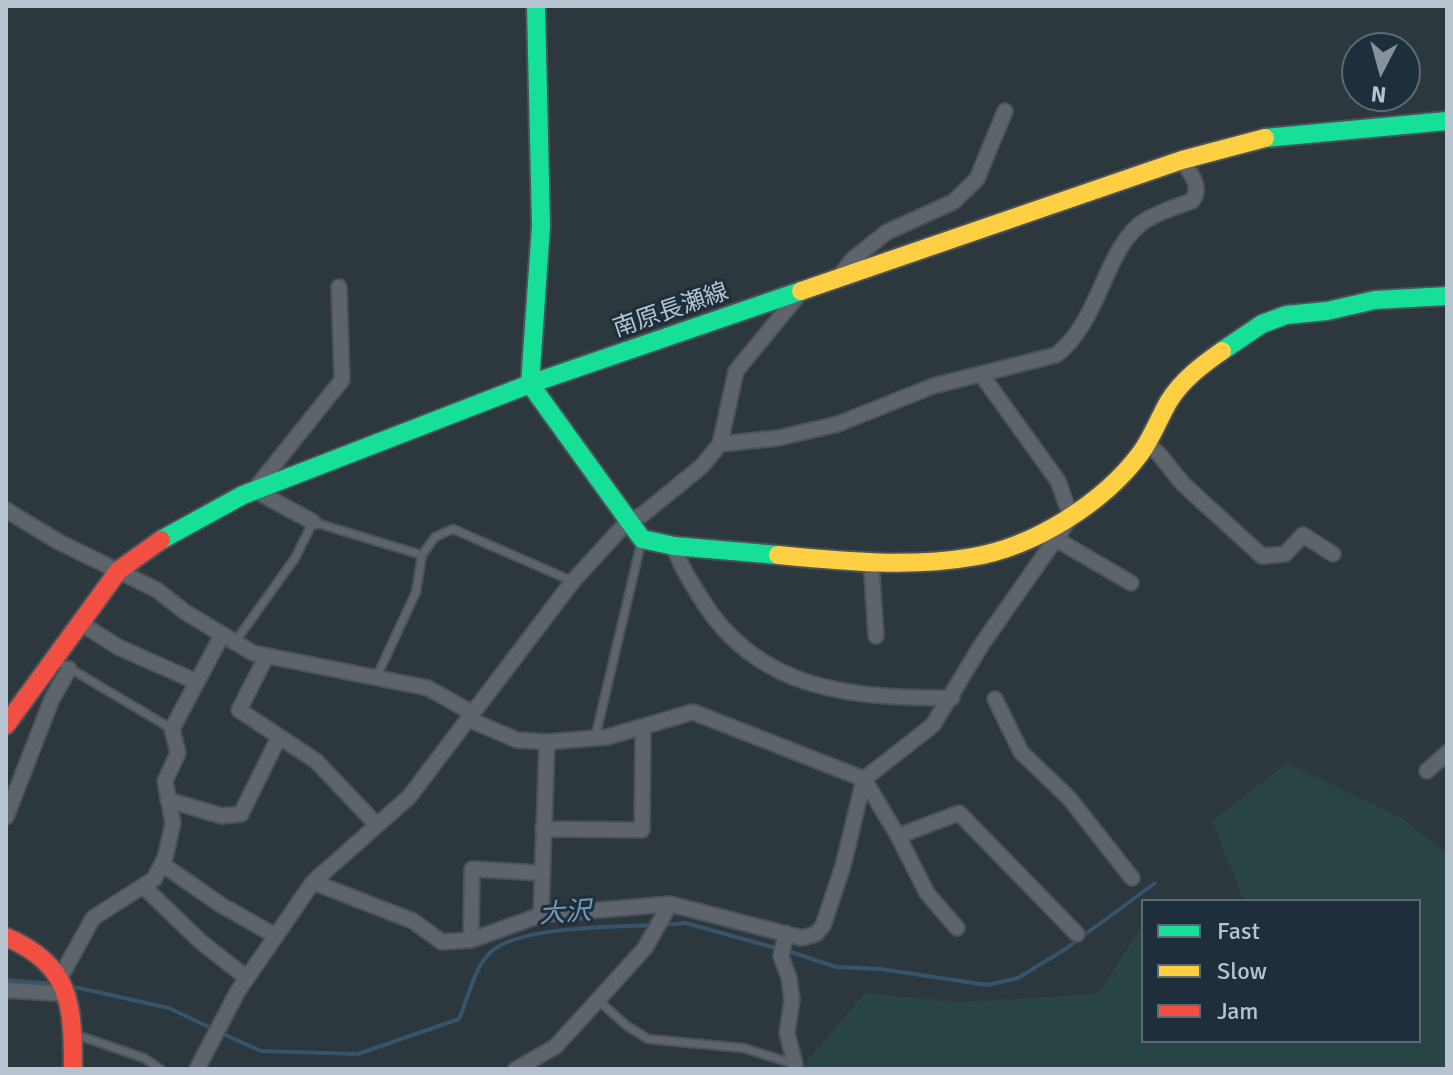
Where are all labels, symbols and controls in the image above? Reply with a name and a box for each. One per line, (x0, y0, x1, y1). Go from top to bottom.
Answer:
north arrow (1341, 32, 1421, 112)
text: N (1370, 80, 1388, 109)
street label: 南原長瀬線 (610, 278, 732, 344)
water label: 大沢 (538, 897, 592, 931)
legend (1141, 899, 1421, 1043)
text: Fast (1217, 916, 1260, 946)
text: Slow (1217, 956, 1267, 986)
text: Jam (1217, 996, 1258, 1026)

